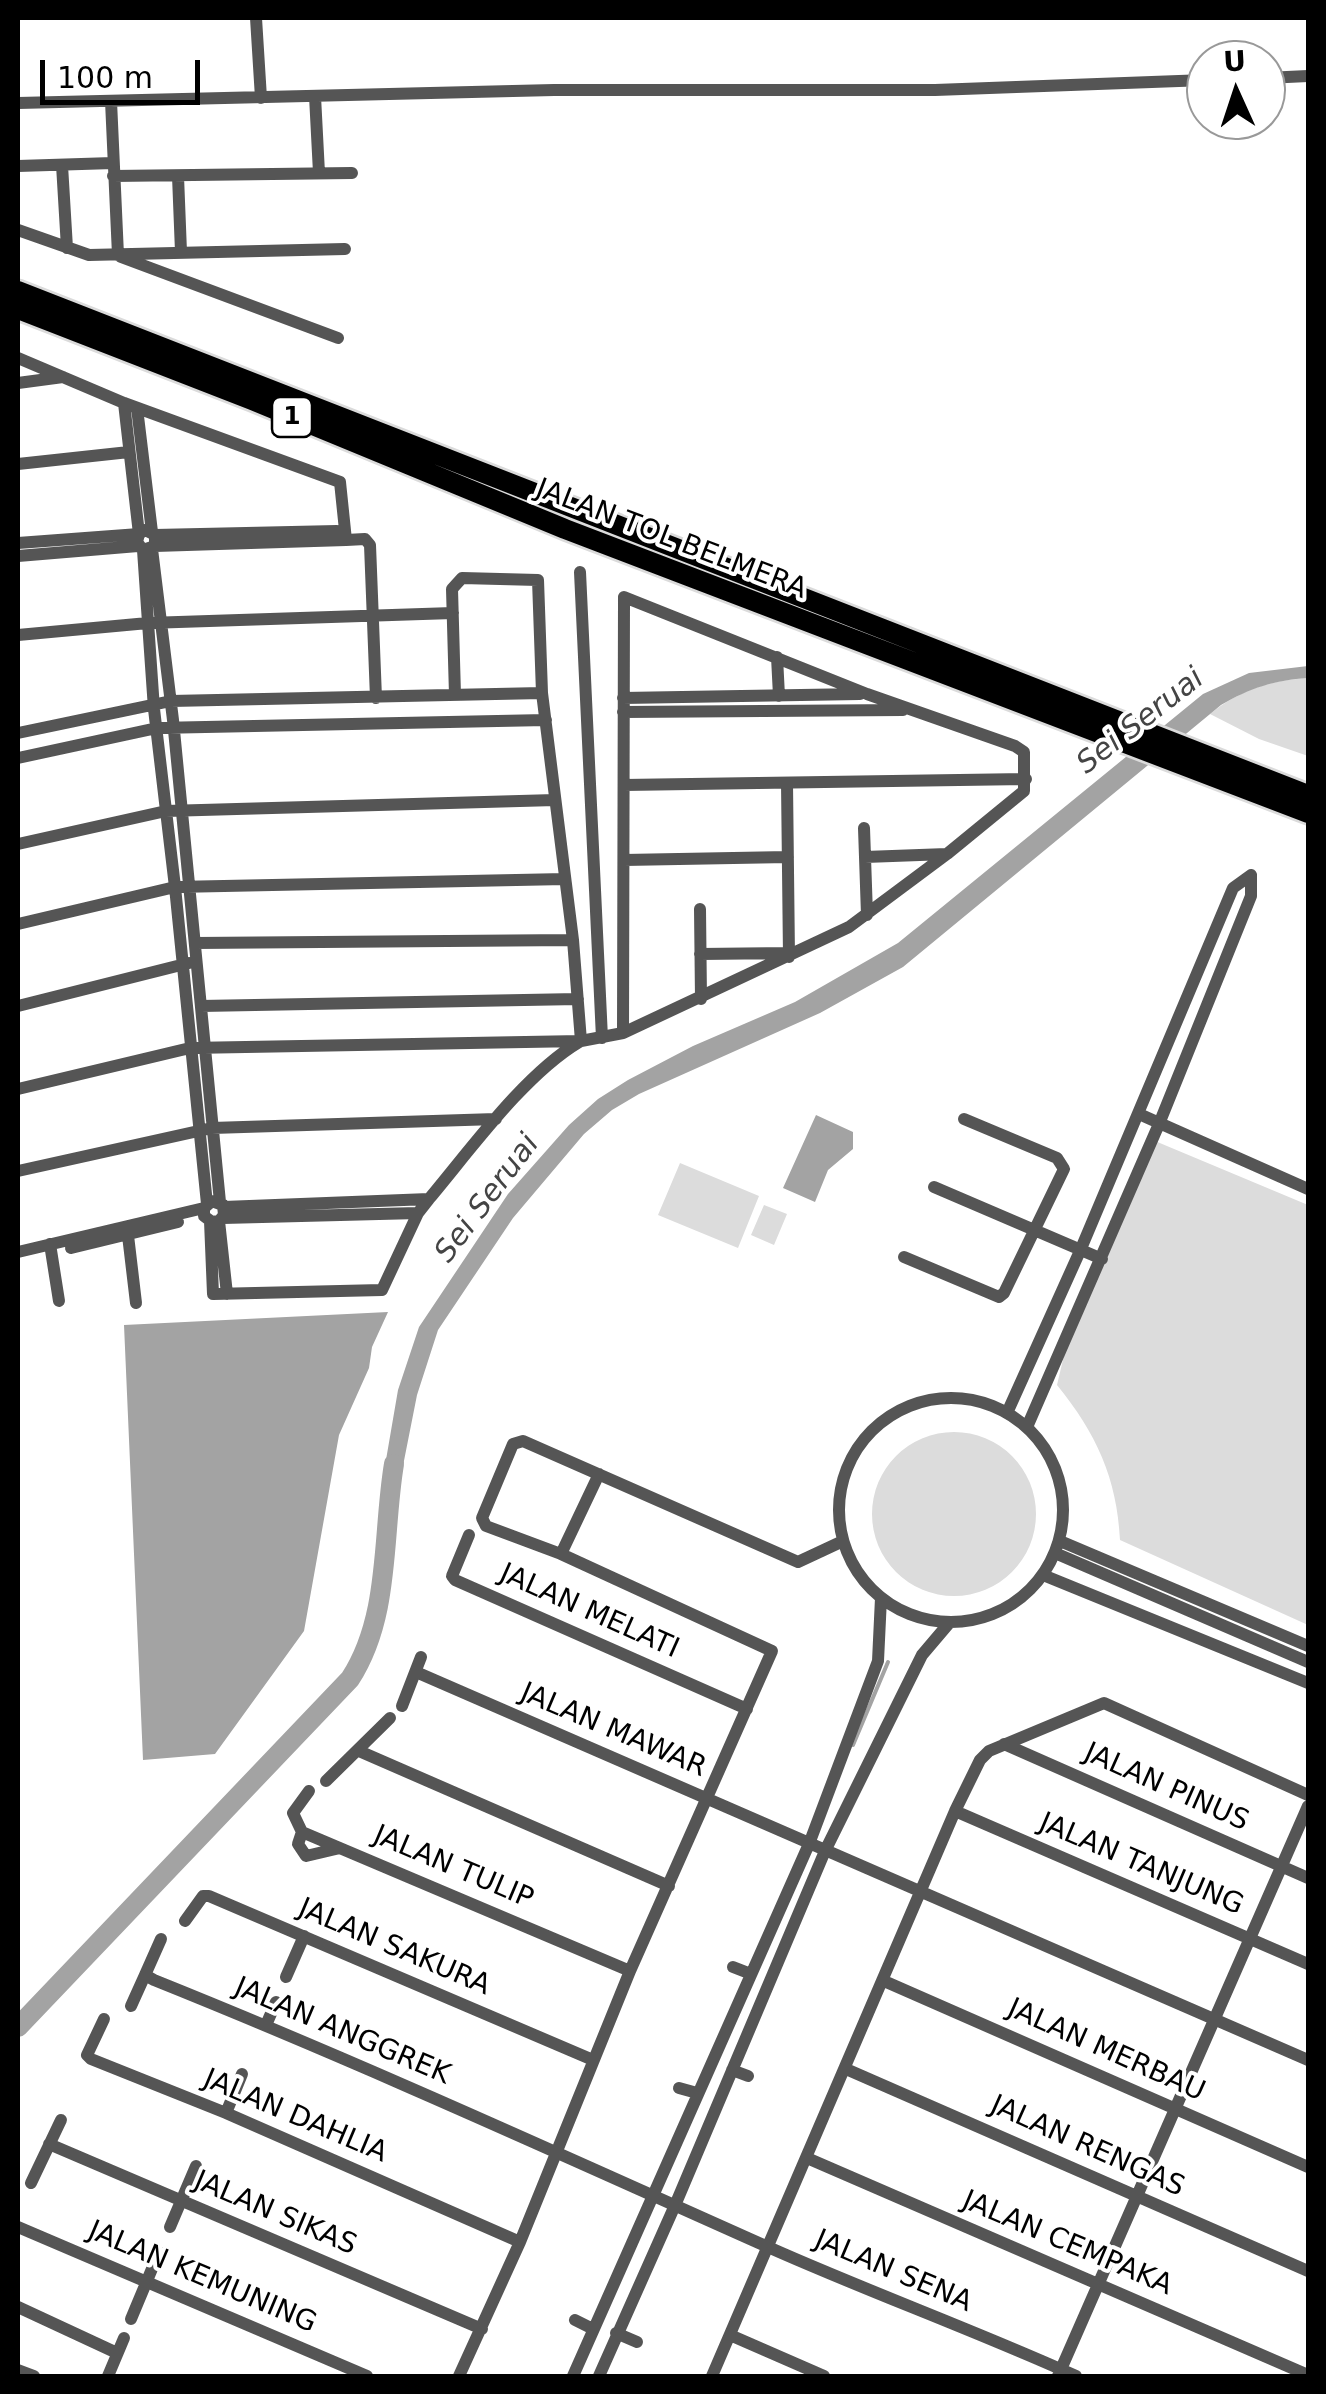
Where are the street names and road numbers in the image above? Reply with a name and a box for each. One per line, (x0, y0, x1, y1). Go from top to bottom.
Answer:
road number: 1 (272, 397, 312, 437)
street label: JALAN TOL BELMERA (531, 473, 811, 607)
street label: JALAN MELATI (494, 1557, 684, 1667)
street label: JALAN MAWAR (515, 1677, 711, 1785)
street label: JALAN PINUS (1079, 1737, 1253, 1839)
street label: JALAN TANJUNG (1034, 1807, 1248, 1923)
street label: JALAN TULIP (368, 1819, 538, 1917)
street label: JALAN SAKURA (293, 1892, 495, 2004)
street label: JALAN ANGGREK (229, 1971, 455, 2093)
street label: JALAN MERBAU (1002, 1992, 1210, 2110)
street label: JALAN DAHLIA (198, 2063, 392, 2171)
street label: JALAN RENGAS (985, 2089, 1189, 2205)
street label: JALAN SIKAS (189, 2165, 361, 2263)
street label: JALAN CEMPAKA (957, 2185, 1177, 2303)
street label: JALAN KEMUNING (83, 2215, 321, 2341)
street label: JALAN SENA (809, 2224, 977, 2320)

